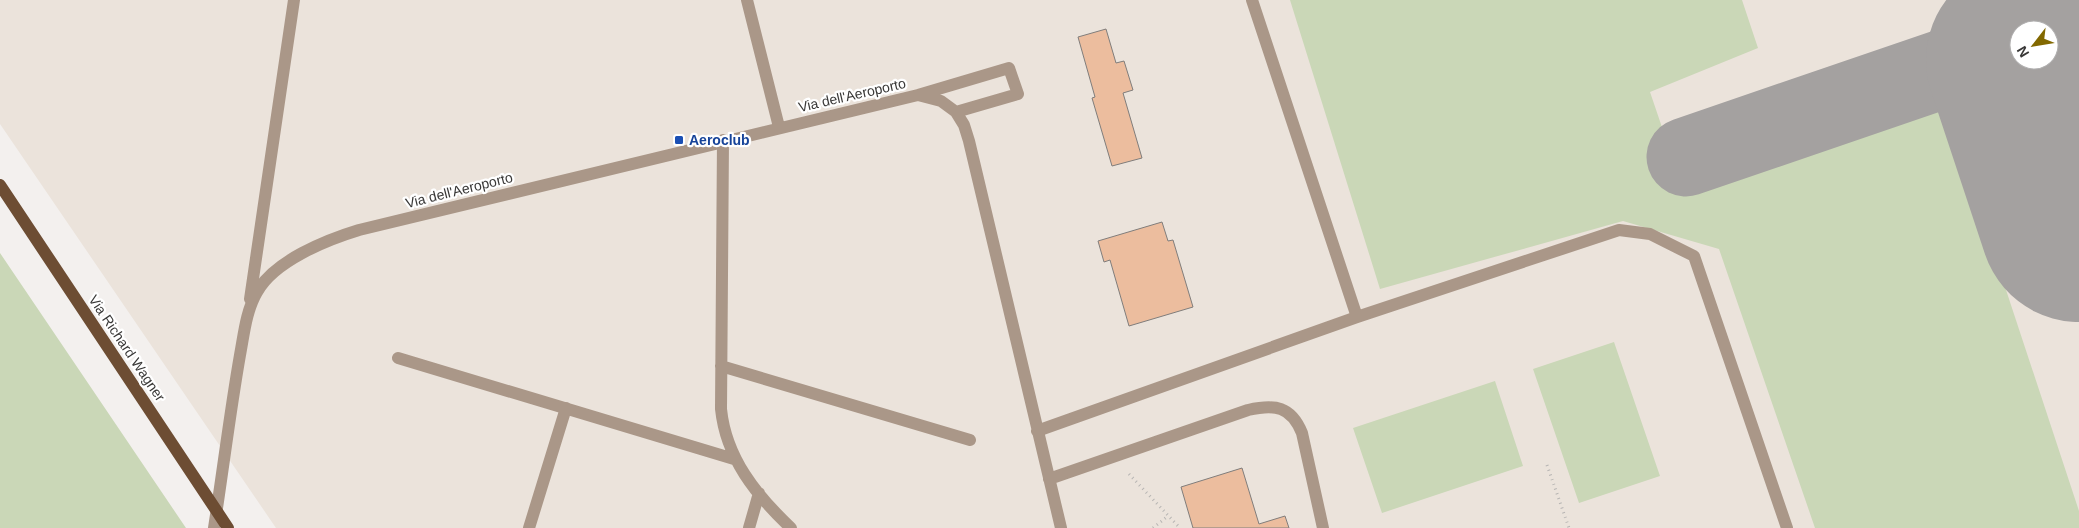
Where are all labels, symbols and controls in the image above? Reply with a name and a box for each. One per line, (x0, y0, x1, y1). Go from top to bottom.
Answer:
north arrow (2009, 20, 2059, 70)
text: N (2013, 43, 2032, 60)
street label: Via dell'Aeroporto (797, 75, 908, 115)
place label: Aeroclub (689, 132, 750, 148)
marker: Aeroclub (673, 134, 685, 146)
street label: Via dell'Aeroporto (404, 169, 514, 211)
street label: Via Richard Wagner (86, 292, 169, 404)

